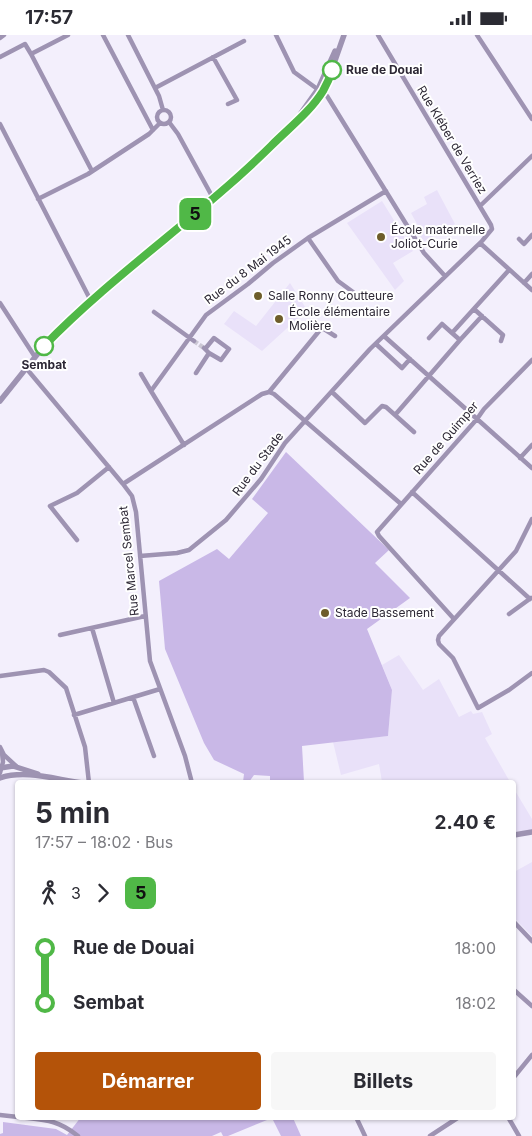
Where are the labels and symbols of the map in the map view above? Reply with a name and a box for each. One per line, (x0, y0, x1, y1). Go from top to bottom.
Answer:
marker: Rue de Douai (322, 60, 342, 80)
place label: Rue de Douai (346, 62, 423, 77)
street label: Rue Kléber de Verriez (414, 83, 491, 197)
line badge: 5 (179, 198, 211, 230)
place label: École maternelle Joliot-Curie (391, 222, 485, 251)
marker: École maternelle Joliot-Curie (375, 231, 387, 243)
street label: Rue du 8 Mai 1945 (201, 232, 294, 307)
place label: Salle Ronny Coutteure (268, 288, 393, 303)
marker: Salle Ronny Coutteure (252, 290, 264, 302)
place label: École élémentaire Molière (289, 304, 390, 333)
marker: École élémentaire Molière (273, 313, 285, 325)
marker: Sembat (34, 336, 54, 356)
place label: Sembat (22, 357, 67, 372)
street label: Rue de Quimper (410, 398, 482, 477)
street label: Rue du Stade (229, 429, 286, 498)
street label: Rue Marcel Sembat (115, 505, 142, 617)
place label: Stade Bassement (335, 605, 434, 620)
marker: Stade Bassement (319, 607, 331, 619)

